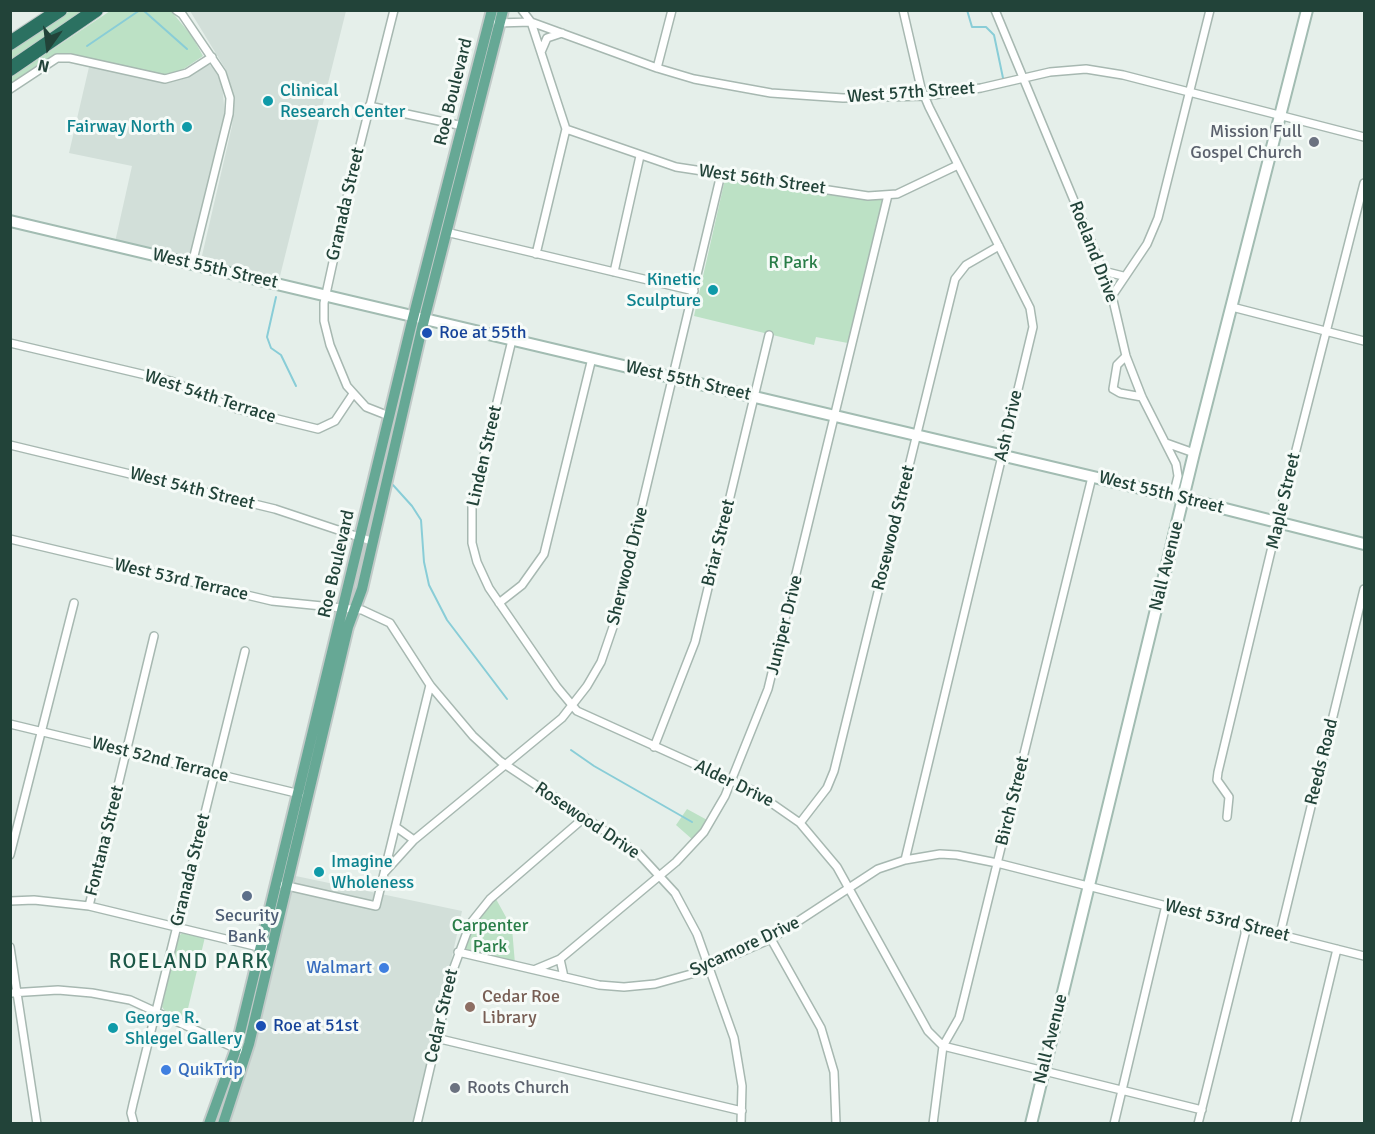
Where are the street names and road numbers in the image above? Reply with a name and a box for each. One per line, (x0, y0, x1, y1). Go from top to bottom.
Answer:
street label: Roe Boulevard (430, 36, 478, 148)
street label: West 57th Street (846, 78, 976, 108)
street label: Granada Street (322, 145, 370, 263)
street label: West 56th Street (697, 160, 827, 200)
street label: Roeland Drive (1064, 198, 1122, 306)
street label: West 55th Street (150, 244, 280, 294)
street label: West 55th Street (623, 356, 753, 406)
street label: West 54th Terrace (141, 366, 279, 428)
street label: Ash Drive (990, 388, 1028, 464)
street label: Linden Street (463, 403, 507, 509)
street label: Maple Street (1262, 451, 1306, 551)
street label: West 54th Street (127, 463, 257, 515)
street label: Rosewood Street (868, 463, 920, 593)
street label: West 55th Street (1096, 467, 1226, 519)
street label: Briar Street (698, 497, 740, 589)
street label: Sherwood Drive (603, 505, 653, 627)
street label: Roe Boulevard (314, 508, 360, 620)
street label: Nall Avenue (1145, 519, 1189, 613)
street label: West 53rd Terrace (112, 554, 250, 606)
street label: Juniper Drive (762, 573, 808, 677)
street label: Reeds Road (1301, 716, 1343, 808)
street label: West 52nd Terrace (89, 733, 231, 787)
street label: Birch Street (991, 754, 1035, 848)
street label: Alder Drive (691, 756, 777, 812)
street label: Rosewood Drive (530, 778, 644, 864)
street label: Fontana Street (81, 783, 129, 899)
street label: Granada Street (167, 811, 215, 929)
street label: West 53rd Street (1162, 895, 1292, 947)
street label: Sycamore Drive (687, 912, 803, 982)
street label: Cedar Street (421, 967, 463, 1065)
street label: Nall Avenue (1029, 992, 1073, 1086)

